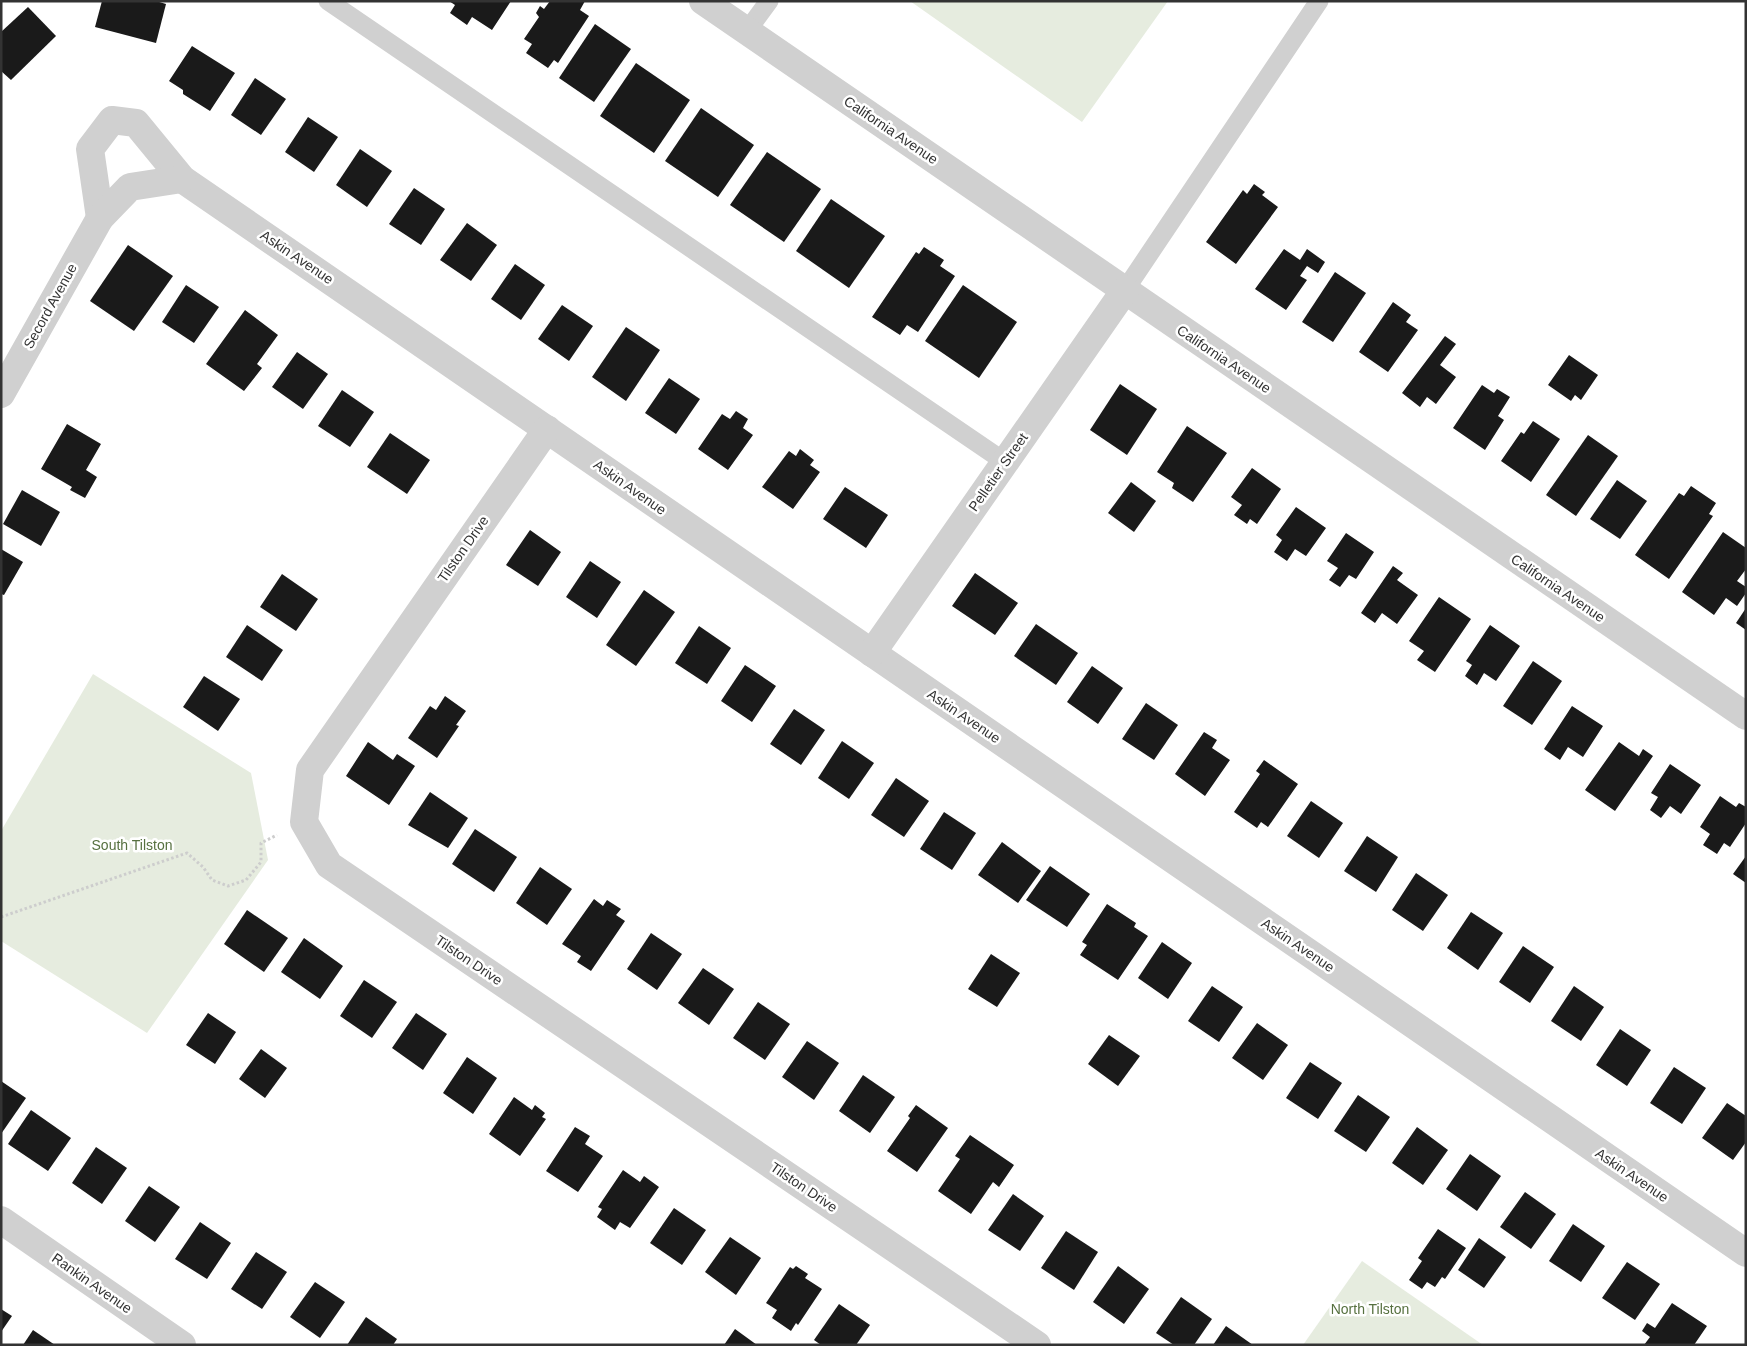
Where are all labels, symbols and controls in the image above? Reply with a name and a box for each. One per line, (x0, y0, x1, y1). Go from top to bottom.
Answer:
street label: California Avenue (841, 93, 941, 167)
street label: Askin Avenue (257, 227, 337, 287)
street label: Secord Avenue (20, 261, 80, 351)
street label: California Avenue (1174, 322, 1274, 396)
street label: Pelletier Street (965, 430, 1031, 514)
street label: Askin Avenue (591, 456, 669, 518)
street label: Tilston Drive (434, 513, 492, 585)
street label: California Avenue (1508, 551, 1608, 625)
street label: Askin Avenue (924, 686, 1004, 746)
park label: South Tilston (92, 837, 172, 853)
street label: Askin Avenue (1258, 915, 1338, 975)
street label: Tilston Drive (432, 932, 506, 988)
street label: Askin Avenue (1592, 1145, 1672, 1205)
street label: Tilston Drive (767, 1159, 841, 1215)
street label: Rankin Avenue (49, 1250, 135, 1317)
park label: North Tilston (1331, 1301, 1409, 1317)

